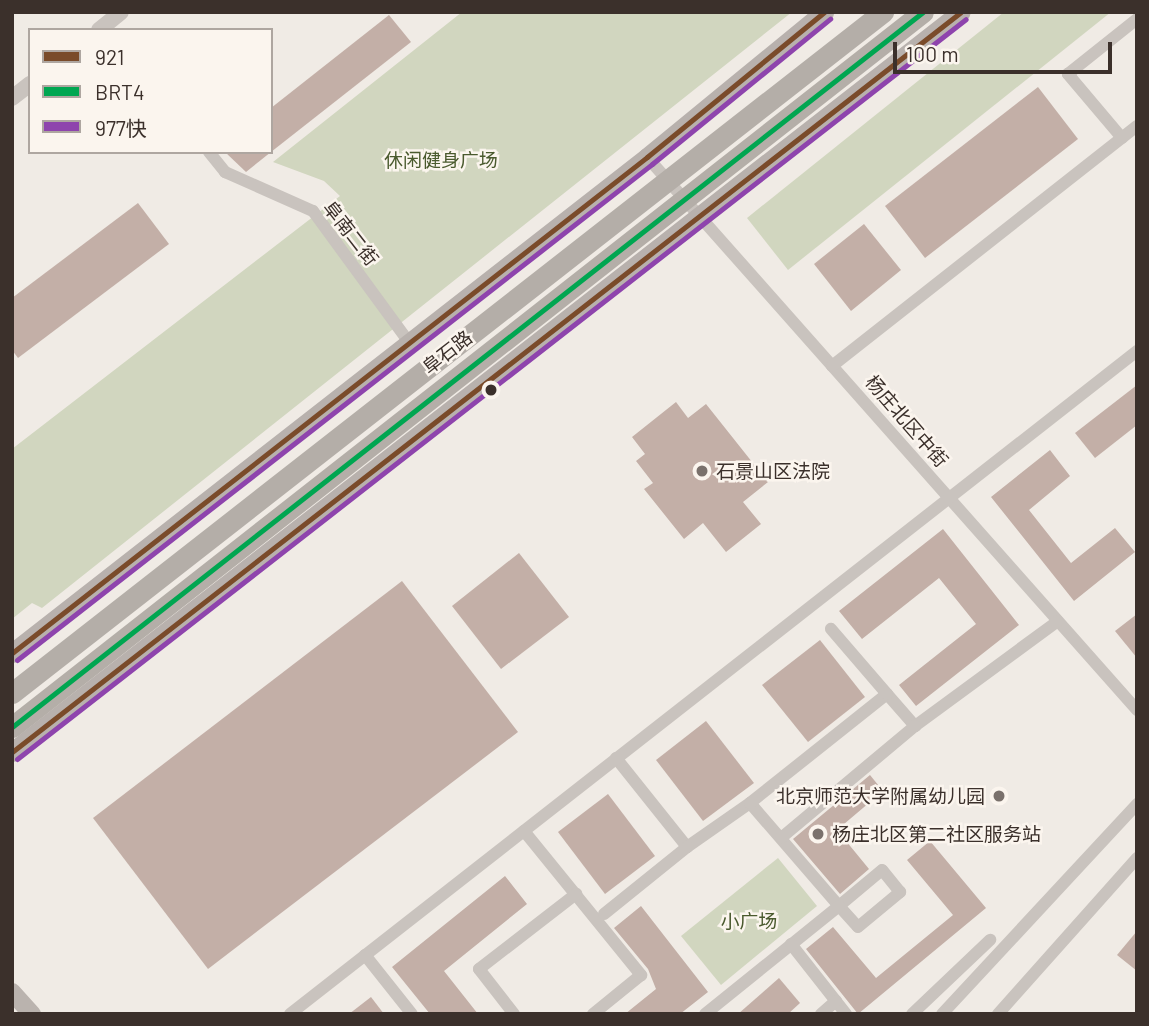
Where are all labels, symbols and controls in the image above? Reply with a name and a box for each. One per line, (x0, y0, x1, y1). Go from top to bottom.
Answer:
legend (28, 28, 273, 154)
scale bar (897, 28, 1116, 72)
text: 100 m (906, 41, 959, 66)
text: 921 (95, 44, 124, 69)
text: BRT4 (95, 79, 145, 104)
text: 977快 (95, 115, 147, 140)
park label: 休闲健身广场 (384, 149, 498, 171)
street label: 阜南二街 (319, 196, 383, 270)
street label: 阜石路 (418, 325, 476, 379)
street label: 杨庄北区中街 (861, 371, 953, 471)
unlabelled marker (484, 383, 498, 397)
place label: 石景山区法院 (716, 460, 830, 482)
marker: 石景山区法院 (694, 463, 710, 479)
place label: 北京师范大学附属幼儿园 (776, 785, 985, 807)
marker: 北京师范大学附属幼儿园 (991, 788, 1007, 804)
place label: 杨庄北区第二社区服务站 (832, 823, 1041, 845)
marker: 杨庄北区第二社区服务站 (810, 826, 826, 842)
park label: 小广场 (721, 910, 777, 932)

